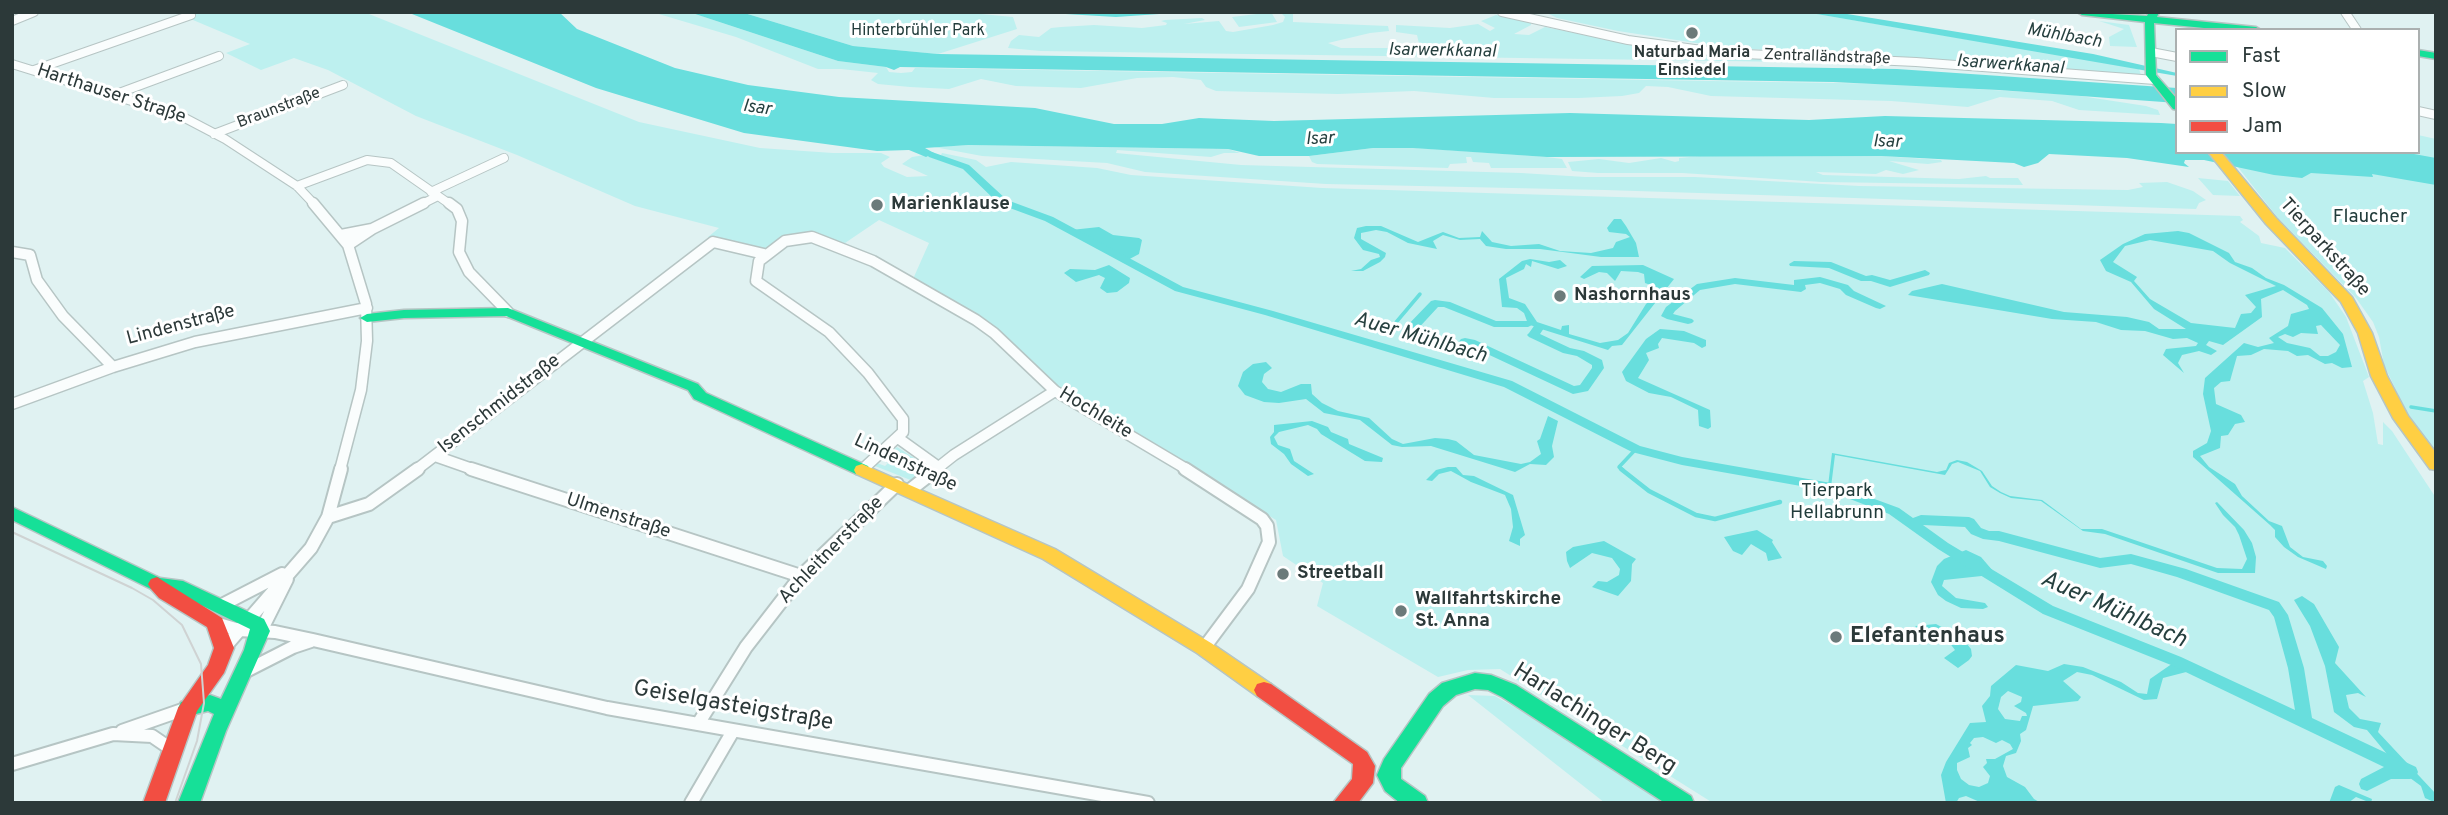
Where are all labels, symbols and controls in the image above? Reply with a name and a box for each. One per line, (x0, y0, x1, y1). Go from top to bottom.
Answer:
water label: Mühlbach (2025, 20, 2103, 54)
park label: Hinterbrühler Park (851, 22, 985, 42)
marker: Naturbad Maria Einsiedel (1684, 25, 1700, 41)
legend (2175, 28, 2420, 154)
water label: Isarwerkkanal (1388, 40, 1496, 64)
text: Fast (2242, 43, 2281, 70)
place label: Naturbad Maria Einsiedel (1634, 44, 1750, 82)
street label: Zentralländstraße (1763, 46, 1891, 70)
water label: Isarwerkkanal (1956, 51, 2064, 81)
street label: Harthauser Straße (34, 60, 188, 130)
text: Slow (2242, 78, 2287, 105)
street label: Braunstraße (235, 84, 323, 134)
water label: Isar (741, 96, 773, 122)
text: Jam (2242, 113, 2283, 140)
water label: Isar (1305, 129, 1335, 151)
water label: Isar (1873, 132, 1901, 154)
place label: Marienklause (891, 194, 1010, 216)
street label: Tierparkstraße (2274, 194, 2374, 302)
marker: Marienklause (869, 197, 885, 213)
park label: Flaucher (2333, 207, 2407, 229)
place label: Nashornhaus (1574, 285, 1691, 307)
marker: Nashornhaus (1552, 288, 1568, 304)
street label: Lindenstraße (124, 301, 238, 351)
water label: Auer Mühlbach (1351, 308, 1489, 370)
street label: Isenschmidstraße (434, 350, 566, 460)
street label: Hochleite (1054, 383, 1136, 445)
street label: Lindenstraße (850, 430, 960, 498)
park label: Tierpark Hellabrunn (1790, 481, 1884, 525)
street label: Ulmenstraße (563, 489, 673, 545)
street label: Achleitnerstraße (775, 492, 889, 610)
place label: Streetball (1297, 563, 1384, 585)
marker: Streetball (1275, 566, 1291, 582)
water label: Auer Mühlbach (2036, 566, 2190, 656)
place label: Wallfahrtskirche St. Anna (1415, 589, 1561, 633)
marker: Wallfahrtskirche St. Anna (1393, 603, 1409, 619)
place label: Elefantenhaus (1850, 623, 2005, 651)
marker: Elefantenhaus (1828, 629, 1844, 645)
street label: Harlachinger Berg (1507, 659, 1681, 781)
street label: Geiselgasteigstraße (631, 676, 835, 738)

